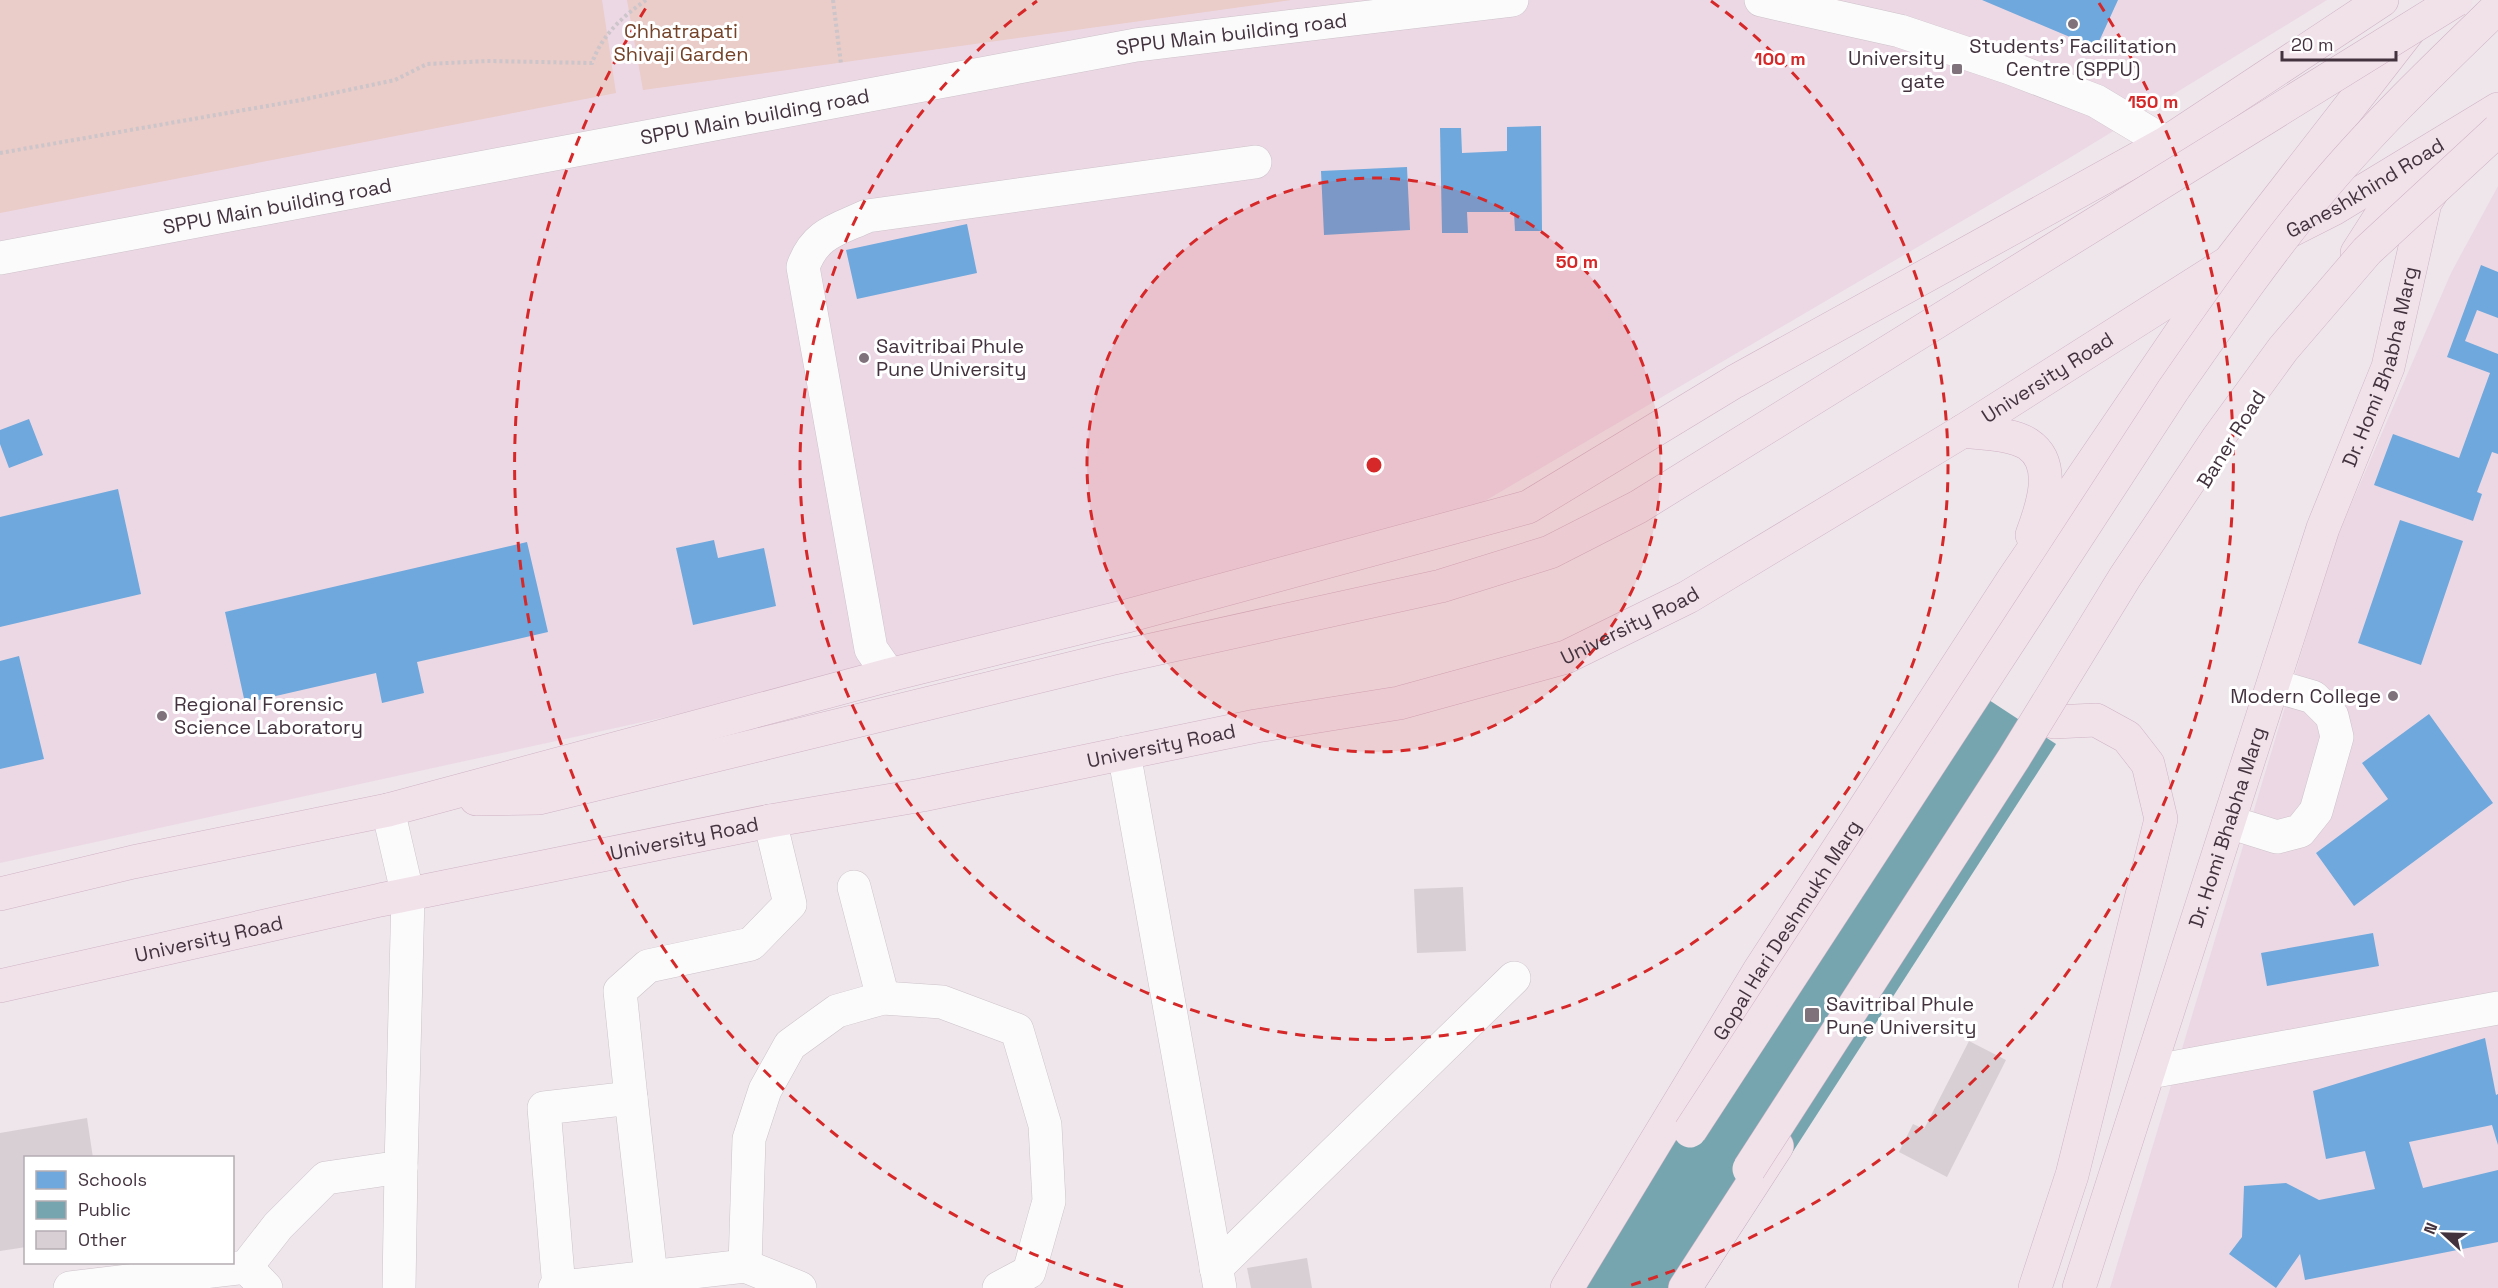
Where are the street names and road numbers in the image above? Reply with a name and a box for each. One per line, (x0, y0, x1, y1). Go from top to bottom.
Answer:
street label: SPPU Main building road (1114, 7, 1349, 61)
street label: SPPU Main building road (638, 82, 872, 151)
street label: Ganeshkhind Road (2281, 132, 2449, 244)
street label: SPPU Main building road (160, 172, 394, 240)
street label: Dr. Homi Bhabha Marg (2336, 264, 2423, 471)
street label: University Road (1977, 326, 2118, 429)
street label: Baner Road (2191, 385, 2271, 493)
street label: University Road (1556, 580, 1704, 671)
street label: University Road (1085, 718, 1238, 774)
street label: Dr. Homi Bhabha Marg (2183, 723, 2271, 931)
street label: University Road (608, 811, 761, 866)
street label: Gopal Hari Deshmukh Marg (1707, 815, 1867, 1045)
street label: University Road (132, 909, 285, 968)

